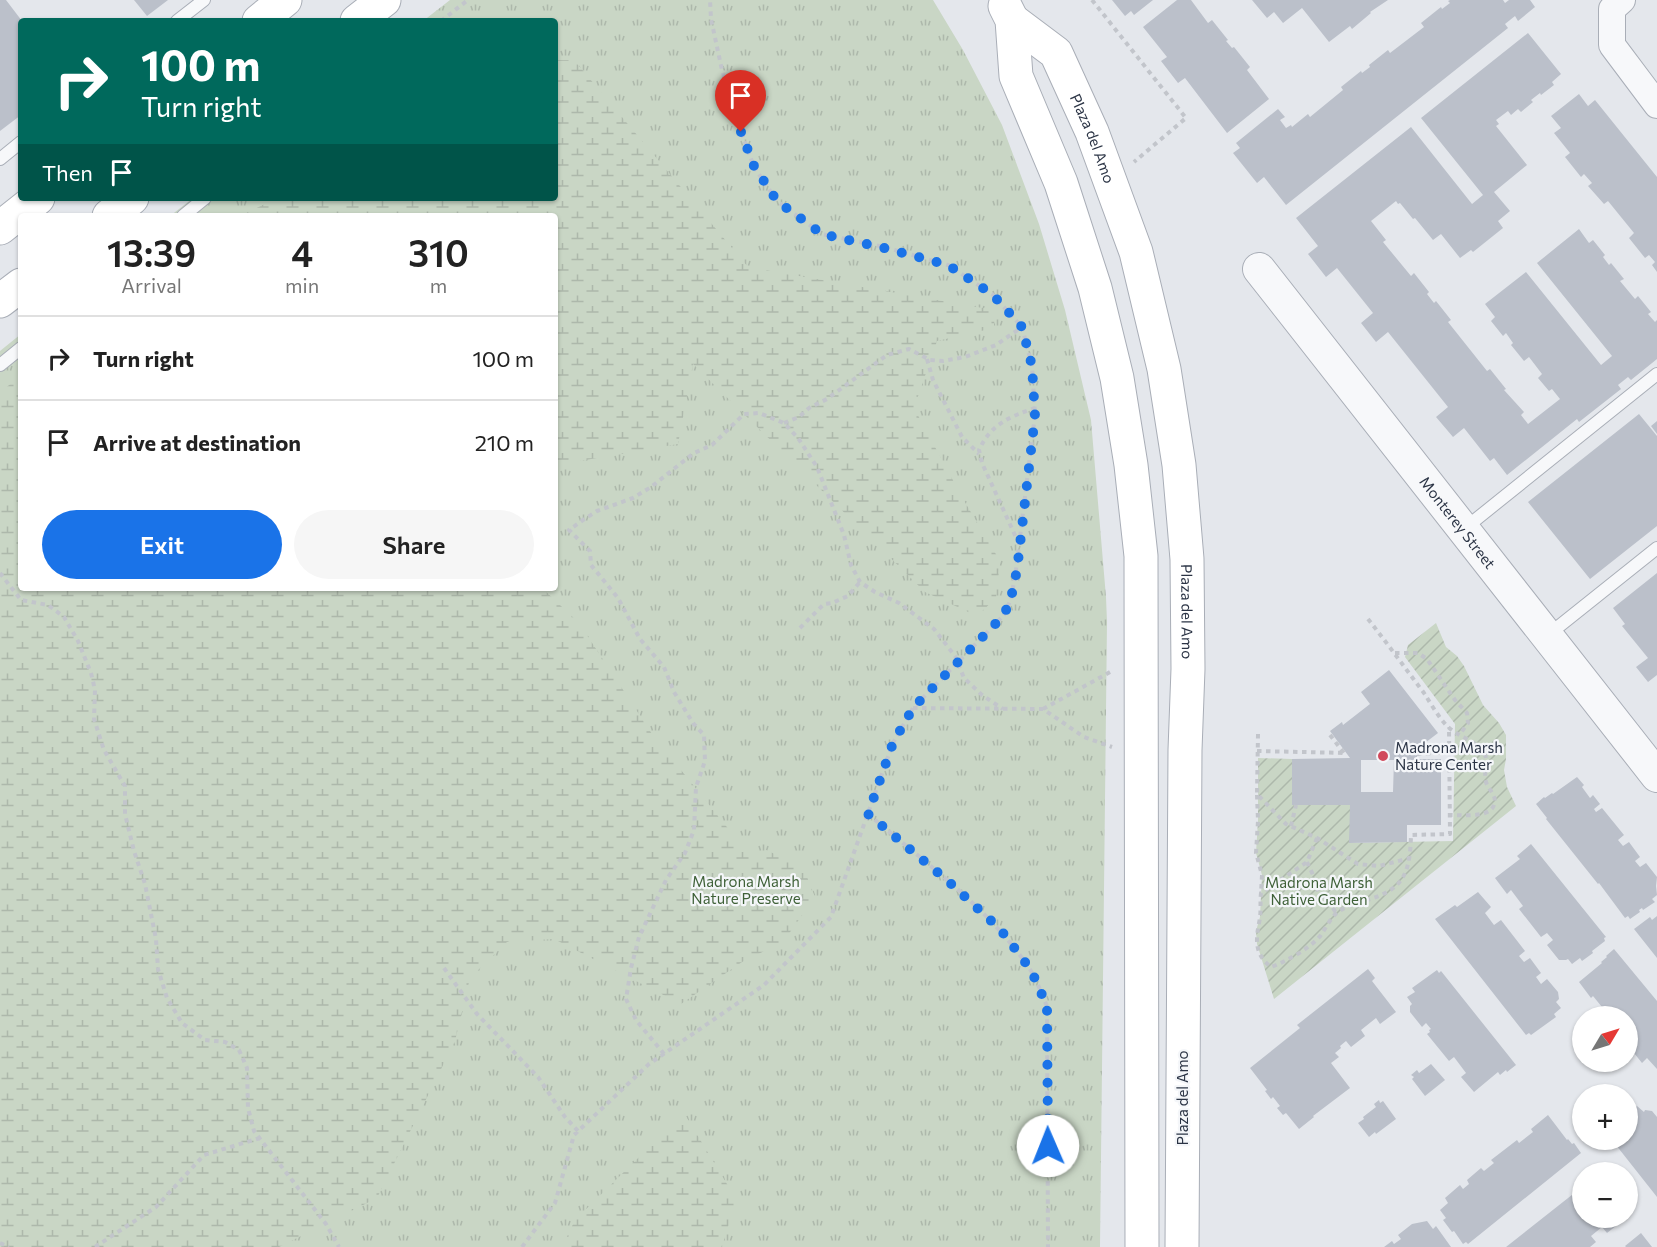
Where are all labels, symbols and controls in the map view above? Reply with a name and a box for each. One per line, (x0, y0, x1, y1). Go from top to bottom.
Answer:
text: 100 m (141, 38, 261, 90)
icon: right (42, 42, 120, 120)
pin (715, 70, 766, 132)
icon: arrive (724, 79, 757, 112)
text: Turn right (141, 90, 261, 123)
street label: Plaza del Amo (1067, 91, 1119, 186)
icon: arrive (105, 156, 138, 189)
text: Then (42, 159, 93, 186)
text: 13:39 (107, 230, 196, 274)
text: 4 (291, 230, 313, 274)
text: 310 (408, 230, 469, 274)
text: Arrival (121, 273, 182, 297)
text: min (285, 273, 319, 297)
text: m (430, 273, 447, 297)
icon: right (42, 342, 75, 375)
text: Turn right (93, 345, 194, 372)
text: 100 m (472, 345, 534, 372)
icon: arrive (42, 426, 75, 459)
text: Arrive at destination (93, 429, 301, 456)
text: 210 m (475, 429, 534, 456)
street label: Monterey Street (1416, 473, 1500, 572)
button: Exit (42, 510, 282, 579)
button: Share (294, 510, 534, 579)
street label: Plaza del Amo (1178, 564, 1197, 659)
place label: Madrona Marsh Nature Center (1395, 738, 1503, 773)
marker: Madrona Marsh Nature Center (1376, 749, 1390, 763)
park label: Madrona Marsh Nature Preserve (691, 872, 801, 907)
park label: Madrona Marsh Native Garden (1265, 873, 1373, 908)
north arrow (1572, 1006, 1638, 1072)
map controls (1572, 1006, 1638, 1228)
street label: Plaza del Amo (1173, 1051, 1191, 1145)
button: + (1572, 1084, 1638, 1150)
position arrow (1016, 1114, 1080, 1178)
button: − (1572, 1162, 1638, 1228)

